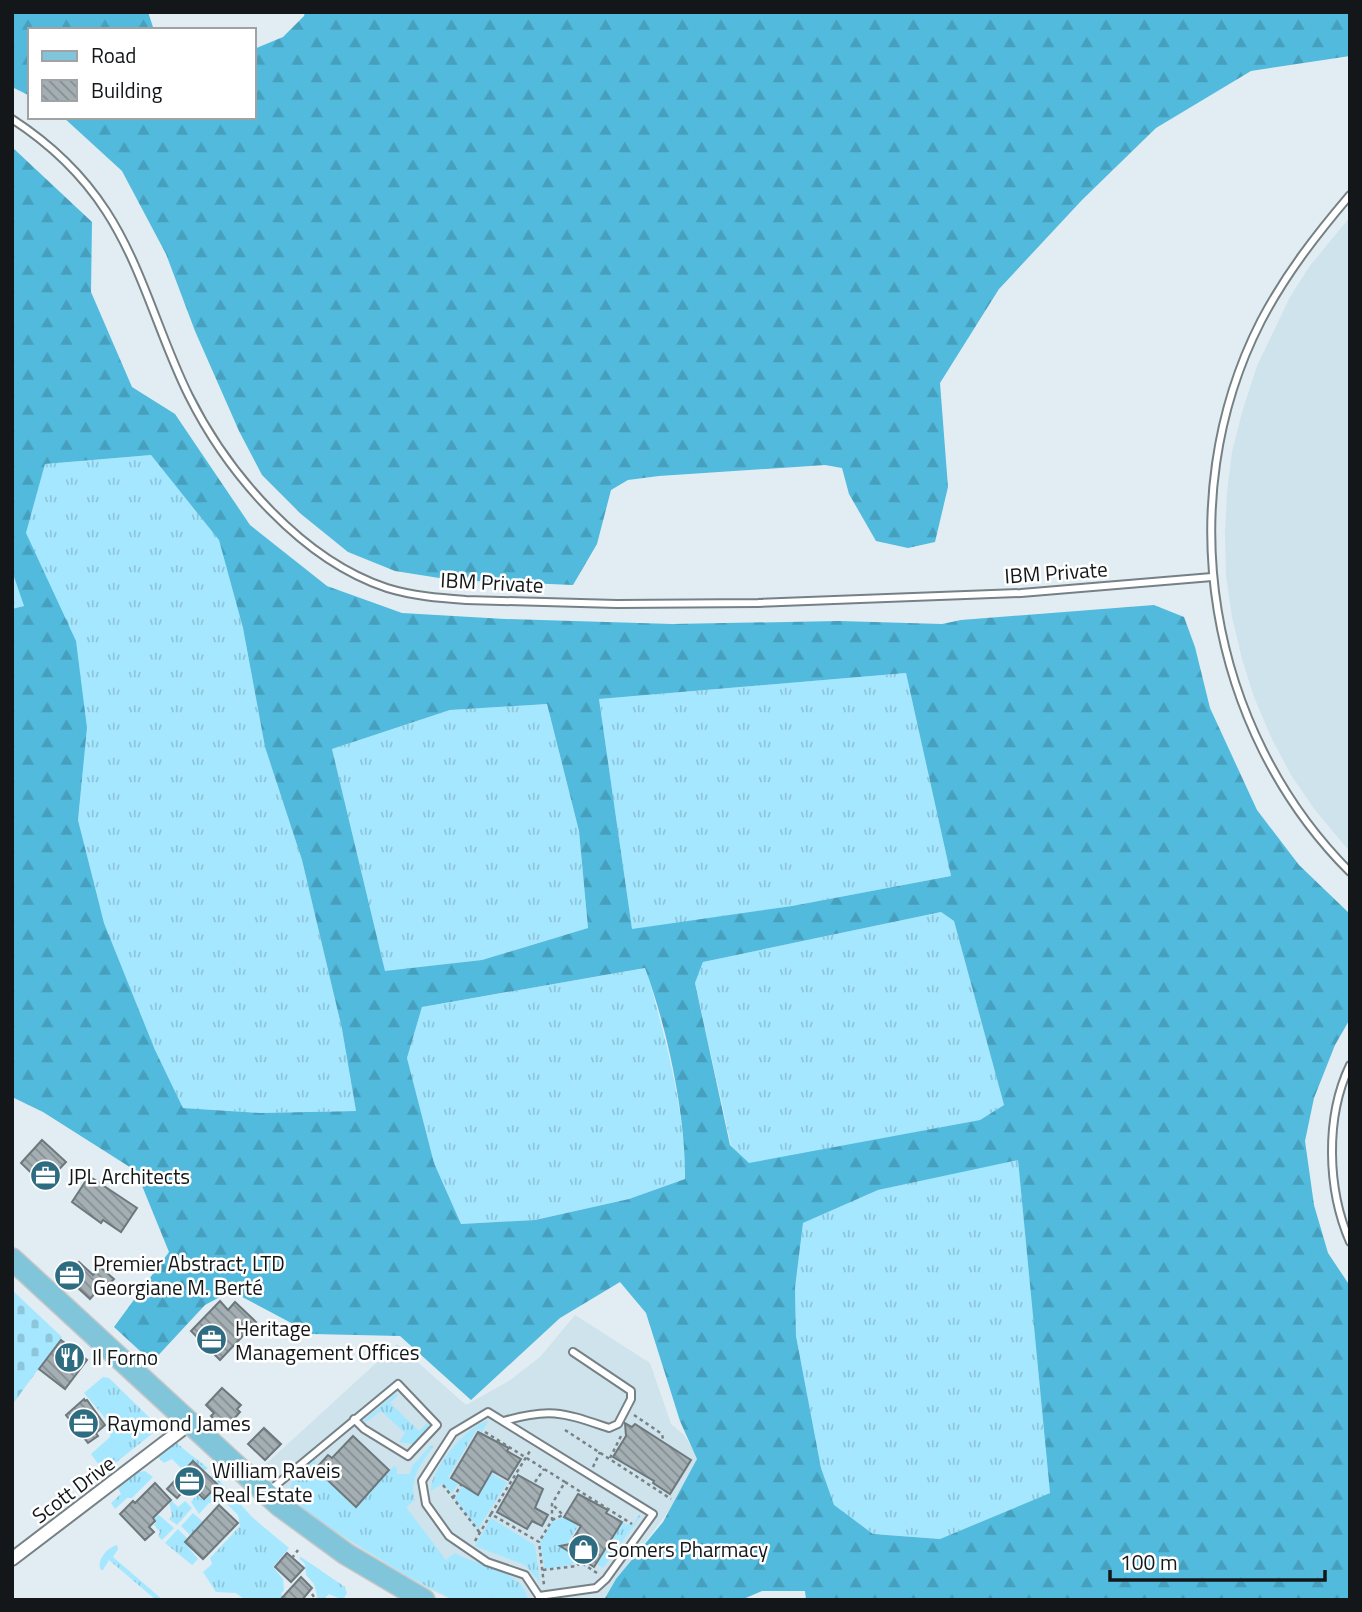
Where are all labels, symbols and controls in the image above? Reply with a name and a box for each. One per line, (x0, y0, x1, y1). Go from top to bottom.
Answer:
legend (28, 28, 256, 119)
text: Road (91, 39, 136, 71)
text: Building (91, 74, 163, 106)
street label: IBM Private (1003, 552, 1109, 592)
street label: IBM Private (440, 563, 544, 601)
office icon: JPL Architects (28, 1159, 62, 1193)
place label: JPL Architects (68, 1160, 190, 1192)
place label: Premier Abstract, LTD Georgiane M. Berté (93, 1247, 285, 1303)
office icon: Premier Abstract, LTD Georgiane M. Berté (53, 1258, 87, 1292)
place label: Heritage Management Offices (235, 1312, 419, 1368)
office icon: Heritage Management Offices (195, 1323, 229, 1357)
restaurant icon: Il Forno (52, 1340, 86, 1374)
place label: Il Forno (92, 1341, 158, 1373)
office icon: Raymond James (67, 1406, 101, 1440)
place label: Raymond James (107, 1407, 251, 1439)
street label: Scott Drive (25, 1447, 121, 1531)
place label: William Raveis Real Estate (212, 1454, 340, 1510)
office icon: William Raveis Real Estate (172, 1465, 206, 1499)
shop icon: Somers Pharmacy (567, 1532, 601, 1566)
place label: Somers Pharmacy (607, 1533, 768, 1565)
scale bar (1110, 1538, 1325, 1582)
text: 100 m (1120, 1546, 1177, 1578)

